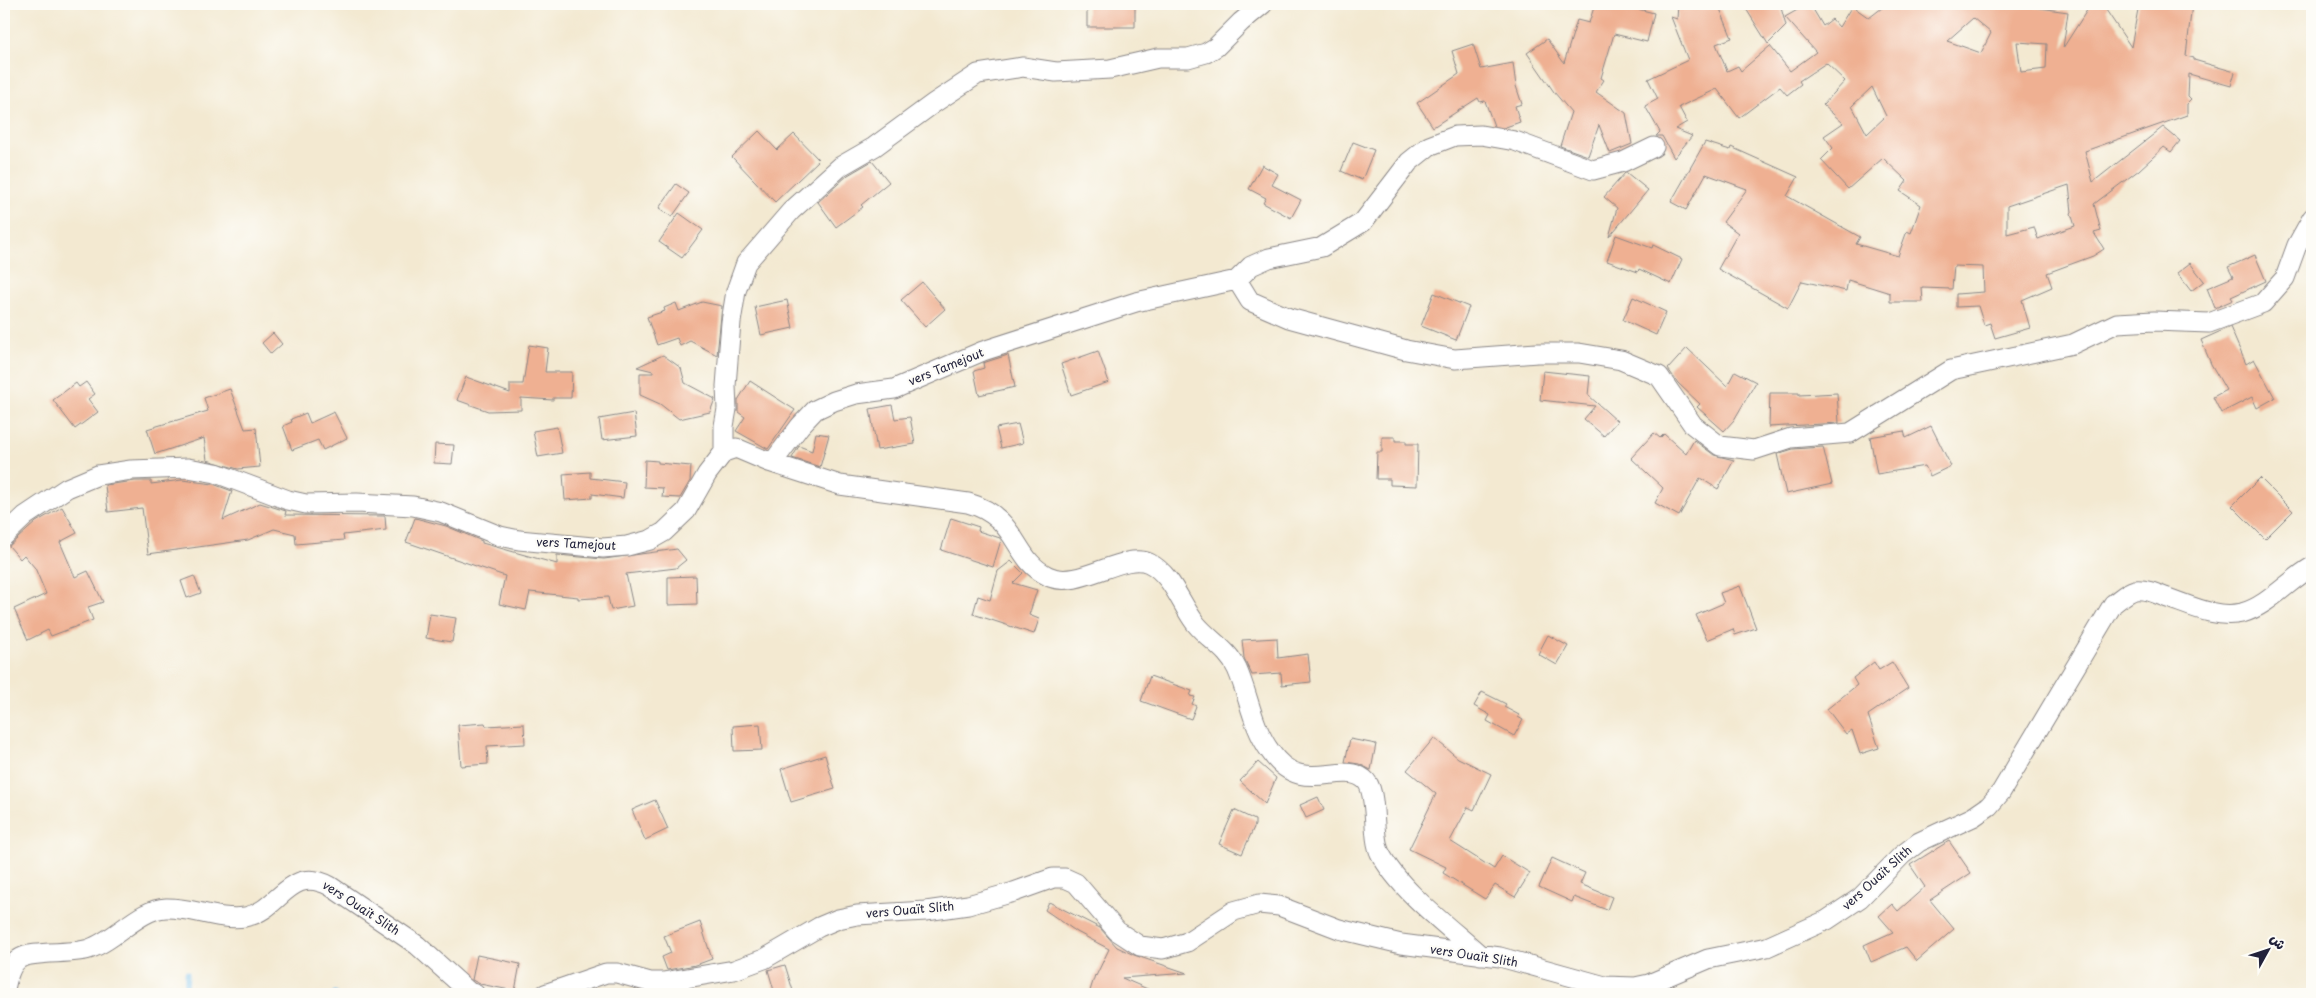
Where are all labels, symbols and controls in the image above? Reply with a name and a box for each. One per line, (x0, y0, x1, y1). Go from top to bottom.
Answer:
street label: vers Tamejout (905, 343, 986, 389)
street label: vers Tamejout (536, 532, 617, 554)
street label: vers Ouaït Slith (1837, 841, 1915, 914)
street label: vers Ouaït Slith (319, 875, 404, 939)
street label: vers Ouaït Slith (865, 896, 955, 922)
north arrow (2244, 926, 2294, 976)
text: ش (2265, 929, 2291, 954)
street label: vers Ouaït Slith (1429, 939, 1519, 971)

